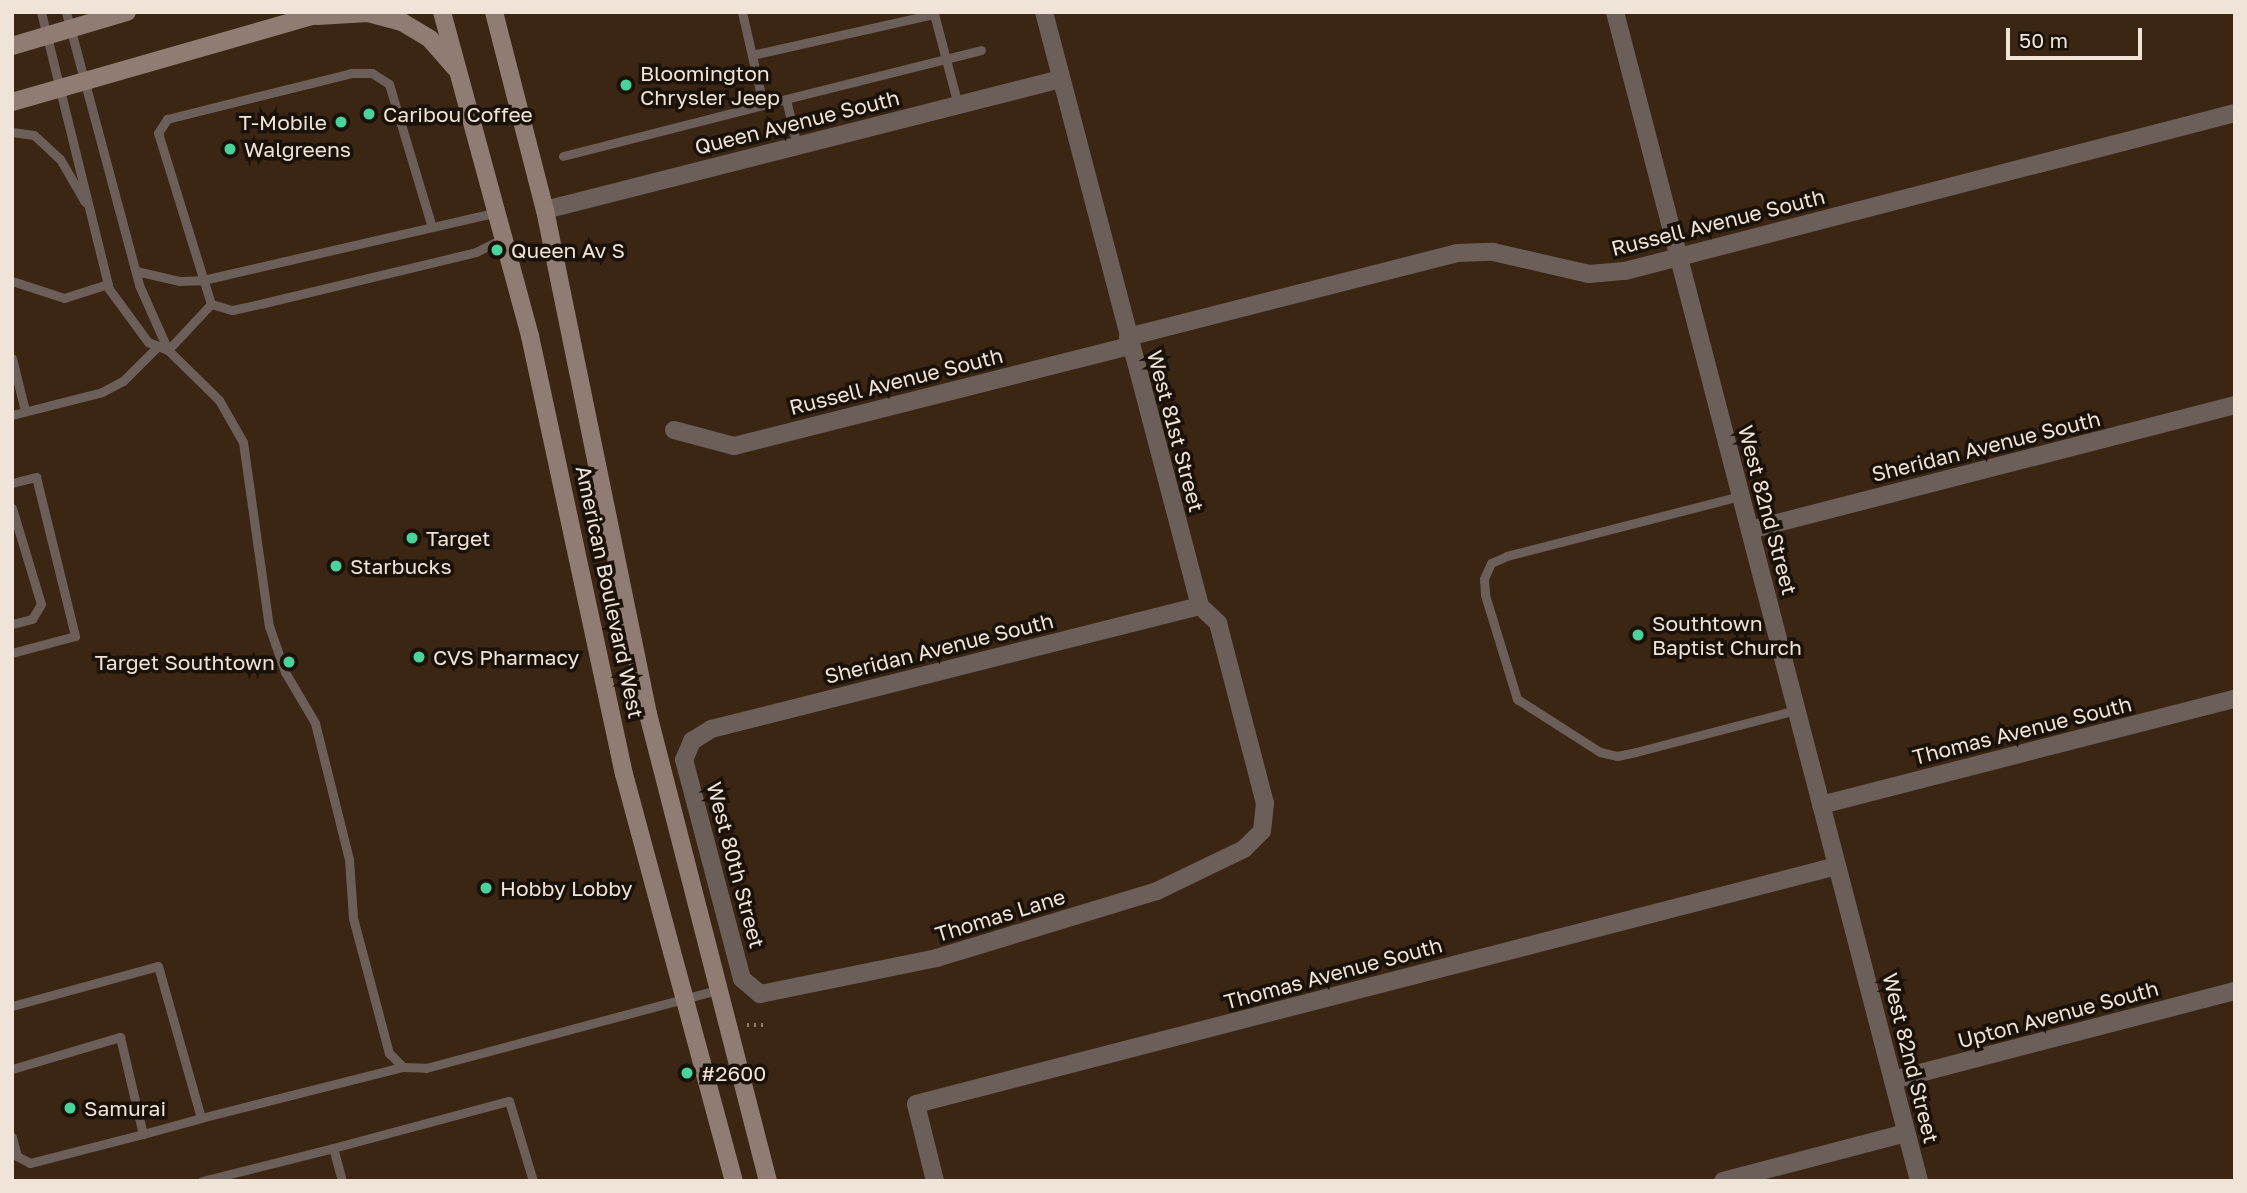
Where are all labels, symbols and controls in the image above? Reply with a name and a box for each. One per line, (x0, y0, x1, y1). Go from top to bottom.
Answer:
scale bar (2009, 14, 2146, 58)
text: 50 m (2019, 27, 2068, 53)
place label: Bloomington Chrysler Jeep (640, 60, 780, 110)
marker: Bloomington Chrysler Jeep (618, 77, 634, 93)
street label: Queen Avenue South (692, 84, 902, 160)
place label: Caribou Coffee (383, 101, 533, 127)
marker: Caribou Coffee (361, 106, 377, 122)
place label: T-Mobile (239, 109, 327, 135)
marker: T-Mobile (333, 114, 349, 130)
place label: Walgreens (244, 136, 351, 162)
marker: Walgreens (222, 141, 238, 157)
street label: Russell Avenue South (1609, 183, 1827, 261)
place label: Queen Av S (511, 237, 625, 263)
marker: Queen Av S (489, 242, 505, 258)
street label: Russell Avenue South (787, 342, 1005, 420)
street label: West 81st Street (1142, 347, 1210, 515)
street label: Sheridan Avenue South (1869, 405, 2103, 487)
street label: West 82nd Street (1733, 422, 1803, 598)
street label: American Boulevard West (571, 463, 649, 721)
place label: Target (426, 525, 490, 551)
marker: Target (404, 530, 420, 546)
place label: Starbucks (350, 553, 452, 579)
marker: Starbucks (328, 558, 344, 574)
street label: Sheridan Avenue South (822, 607, 1056, 689)
place label: Southtown Baptist Church (1652, 610, 1802, 660)
marker: Southtown Baptist Church (1630, 627, 1646, 643)
place label: CVS Pharmacy (433, 644, 579, 670)
place label: Target Southtown (95, 649, 275, 675)
marker: CVS Pharmacy (411, 649, 427, 665)
marker: Target Southtown (281, 654, 297, 670)
street label: Thomas Avenue South (1910, 691, 2134, 769)
street label: West 80th Street (702, 779, 770, 951)
place label: Hobby Lobby (500, 875, 633, 901)
marker: Hobby Lobby (478, 880, 494, 896)
street label: Thomas Lane (932, 883, 1068, 947)
street label: Thomas Avenue South (1221, 932, 1445, 1014)
street label: West 82nd Street (1878, 970, 1944, 1146)
street label: Upton Avenue South (1955, 975, 2161, 1053)
place label: #2600 (701, 1060, 766, 1086)
marker: #2600 (679, 1065, 695, 1081)
place label: Samurai (84, 1095, 166, 1121)
marker: Samurai (62, 1100, 78, 1116)

